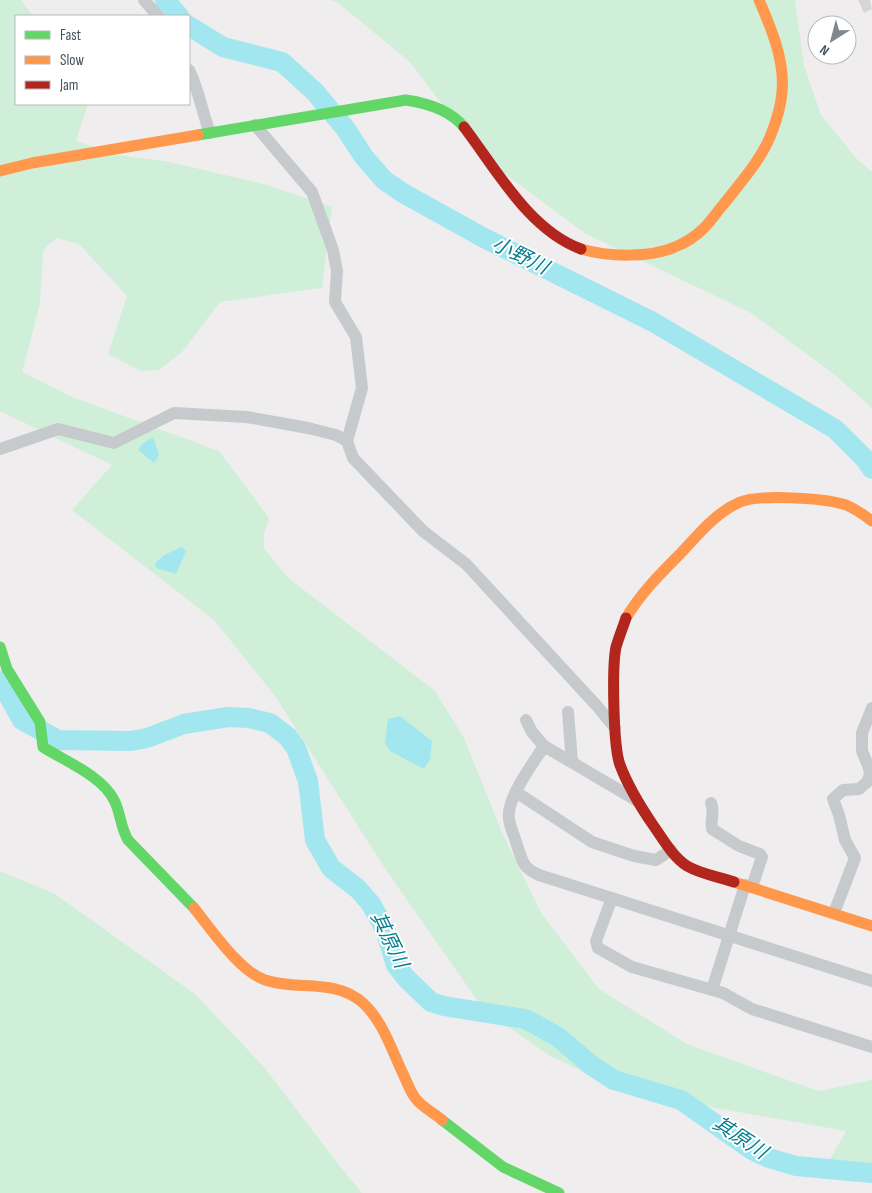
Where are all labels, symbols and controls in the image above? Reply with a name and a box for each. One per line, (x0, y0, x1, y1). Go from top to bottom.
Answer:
legend (15, 15, 190, 105)
north arrow (807, 15, 857, 65)
text: Fast (60, 26, 82, 45)
text: N (817, 41, 833, 59)
text: Slow (60, 51, 84, 70)
text: Jam (59, 76, 78, 95)
water label: 小野川 (488, 232, 554, 281)
water label: 其原川 (365, 908, 414, 974)
water label: 其原川 (708, 1112, 773, 1165)

